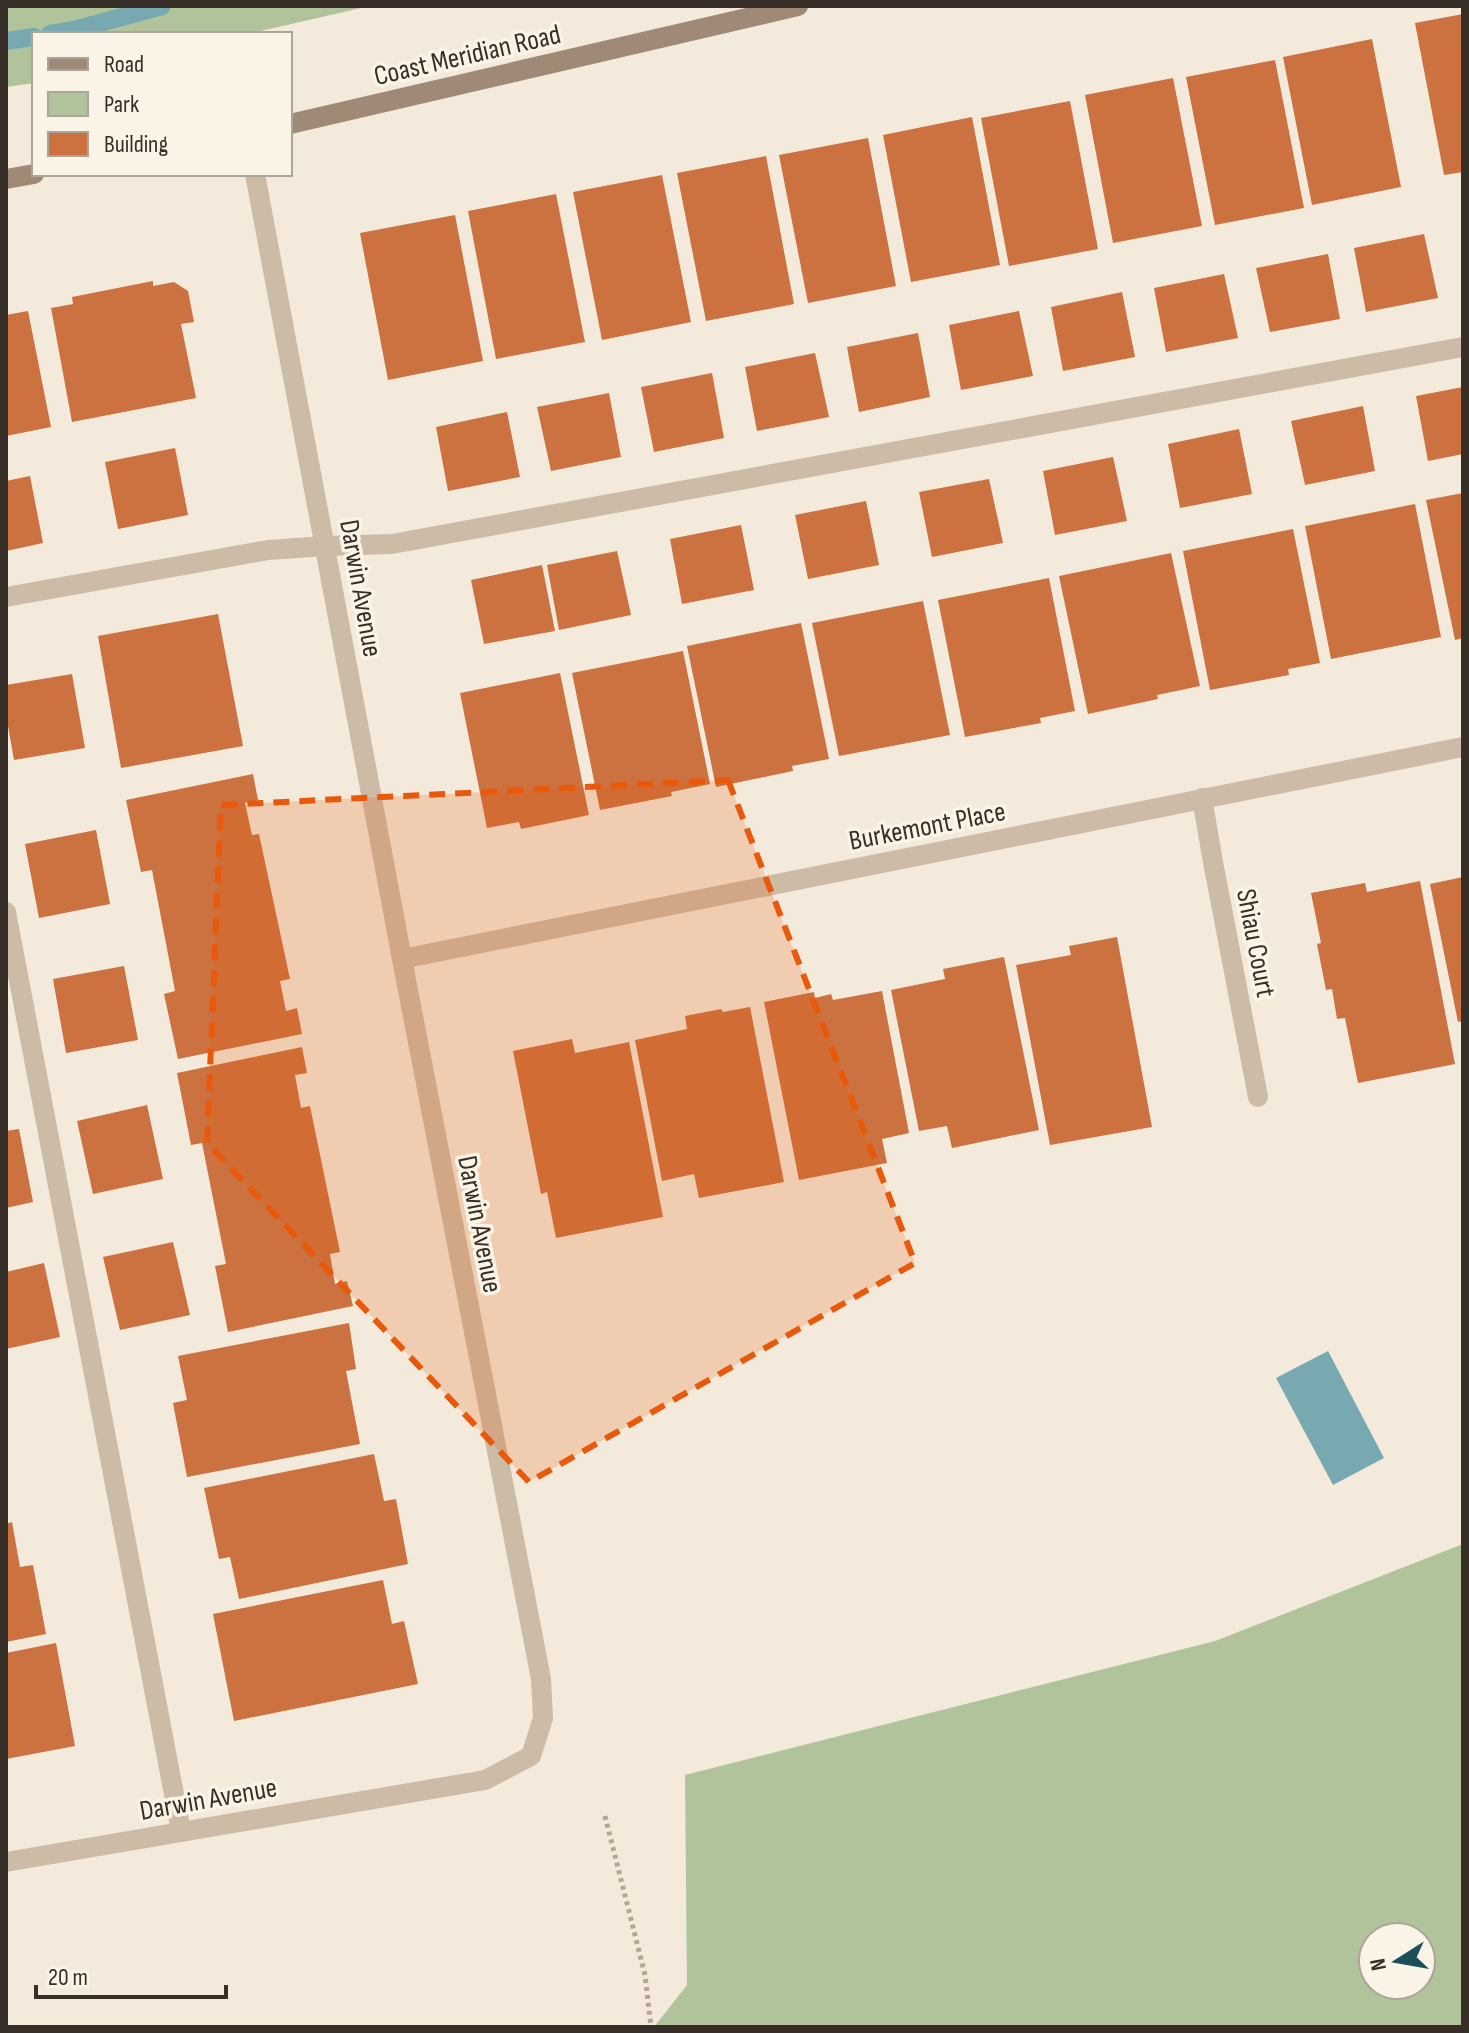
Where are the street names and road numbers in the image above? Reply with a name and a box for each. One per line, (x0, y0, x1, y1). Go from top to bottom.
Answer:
street label: Coast Meridian Road (371, 18, 564, 93)
street label: Darwin Avenue (332, 517, 389, 659)
street label: Burkemont Place (846, 795, 1008, 858)
street label: Shiau Court (1229, 886, 1282, 1000)
street label: Darwin Avenue (450, 1153, 509, 1295)
street label: Darwin Avenue (137, 1771, 279, 1828)

